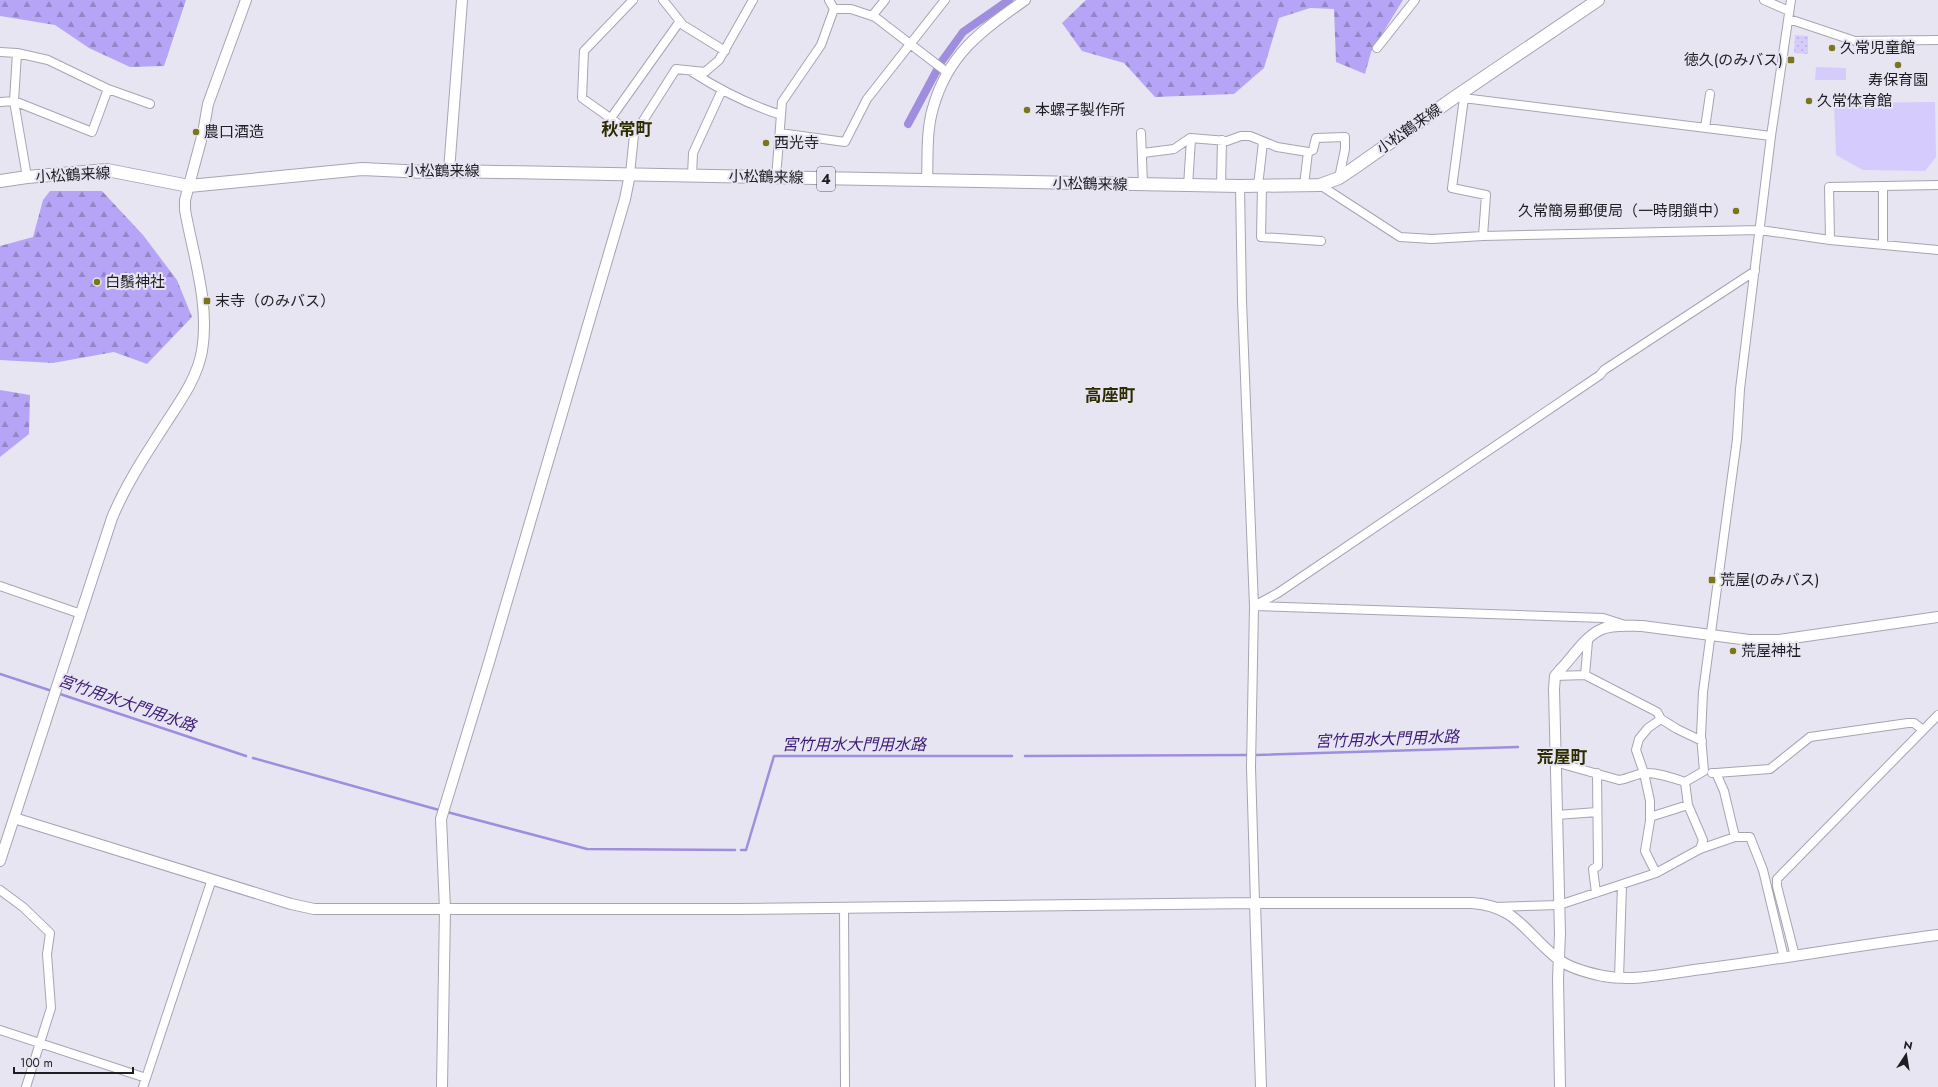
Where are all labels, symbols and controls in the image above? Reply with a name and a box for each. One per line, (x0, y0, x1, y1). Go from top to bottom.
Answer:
place label: 久常児童館 (1840, 37, 1915, 59)
marker: 久常児童館 (1827, 43, 1837, 53)
place label: 徳久(のみバス) (1684, 49, 1783, 71)
marker: 徳久(のみバス) (1786, 55, 1796, 65)
marker: 寿保育園 (1893, 60, 1903, 70)
place label: 寿保育園 (1868, 69, 1928, 91)
place label: 久常体育館 (1817, 90, 1892, 112)
marker: 久常体育館 (1804, 96, 1814, 106)
street label: 小松鶴来線 (1372, 98, 1446, 160)
place label: 本螺子製作所 (1035, 99, 1125, 121)
marker: 本螺子製作所 (1022, 105, 1032, 115)
district label: 秋常町 (602, 117, 653, 141)
place label: 農口酒造 (204, 121, 264, 143)
marker: 農口酒造 (191, 127, 201, 137)
place label: 西光寺 (774, 132, 819, 154)
marker: 西光寺 (761, 138, 771, 148)
street label: 小松鶴来線 (404, 160, 480, 182)
street label: 小松鶴来線 (35, 162, 111, 188)
street label: 小松鶴来線 (728, 165, 804, 189)
road number: 4 (817, 167, 835, 191)
street label: 小松鶴来線 (1052, 172, 1128, 196)
place label: 久常簡易郵便局（一時閉鎖中） (1518, 200, 1728, 222)
marker: 久常簡易郵便局（一時閉鎖中） (1731, 206, 1741, 216)
place label: 白鬚神社 (105, 271, 165, 293)
marker: 白鬚神社 (92, 277, 102, 287)
place label: 末寺（のみバス） (215, 290, 335, 312)
marker: 末寺（のみバス） (202, 296, 212, 306)
district label: 高座町 (1085, 383, 1136, 407)
place label: 荒屋(のみバス) (1720, 569, 1819, 591)
marker: 荒屋(のみバス) (1707, 575, 1717, 585)
place label: 荒屋神社 (1741, 640, 1801, 662)
marker: 荒屋神社 (1728, 646, 1738, 656)
water label: 宮竹用水大門用水路 (55, 669, 201, 738)
water label: 宮竹用水大門用水路 (1315, 725, 1461, 753)
water label: 宮竹用水大門用水路 (782, 733, 928, 756)
district label: 荒屋町 (1537, 745, 1588, 769)
north arrow (1886, 1035, 1926, 1075)
text: N (1902, 1036, 1914, 1054)
scale bar (14, 1049, 133, 1075)
text: 100 m (20, 1054, 53, 1072)

